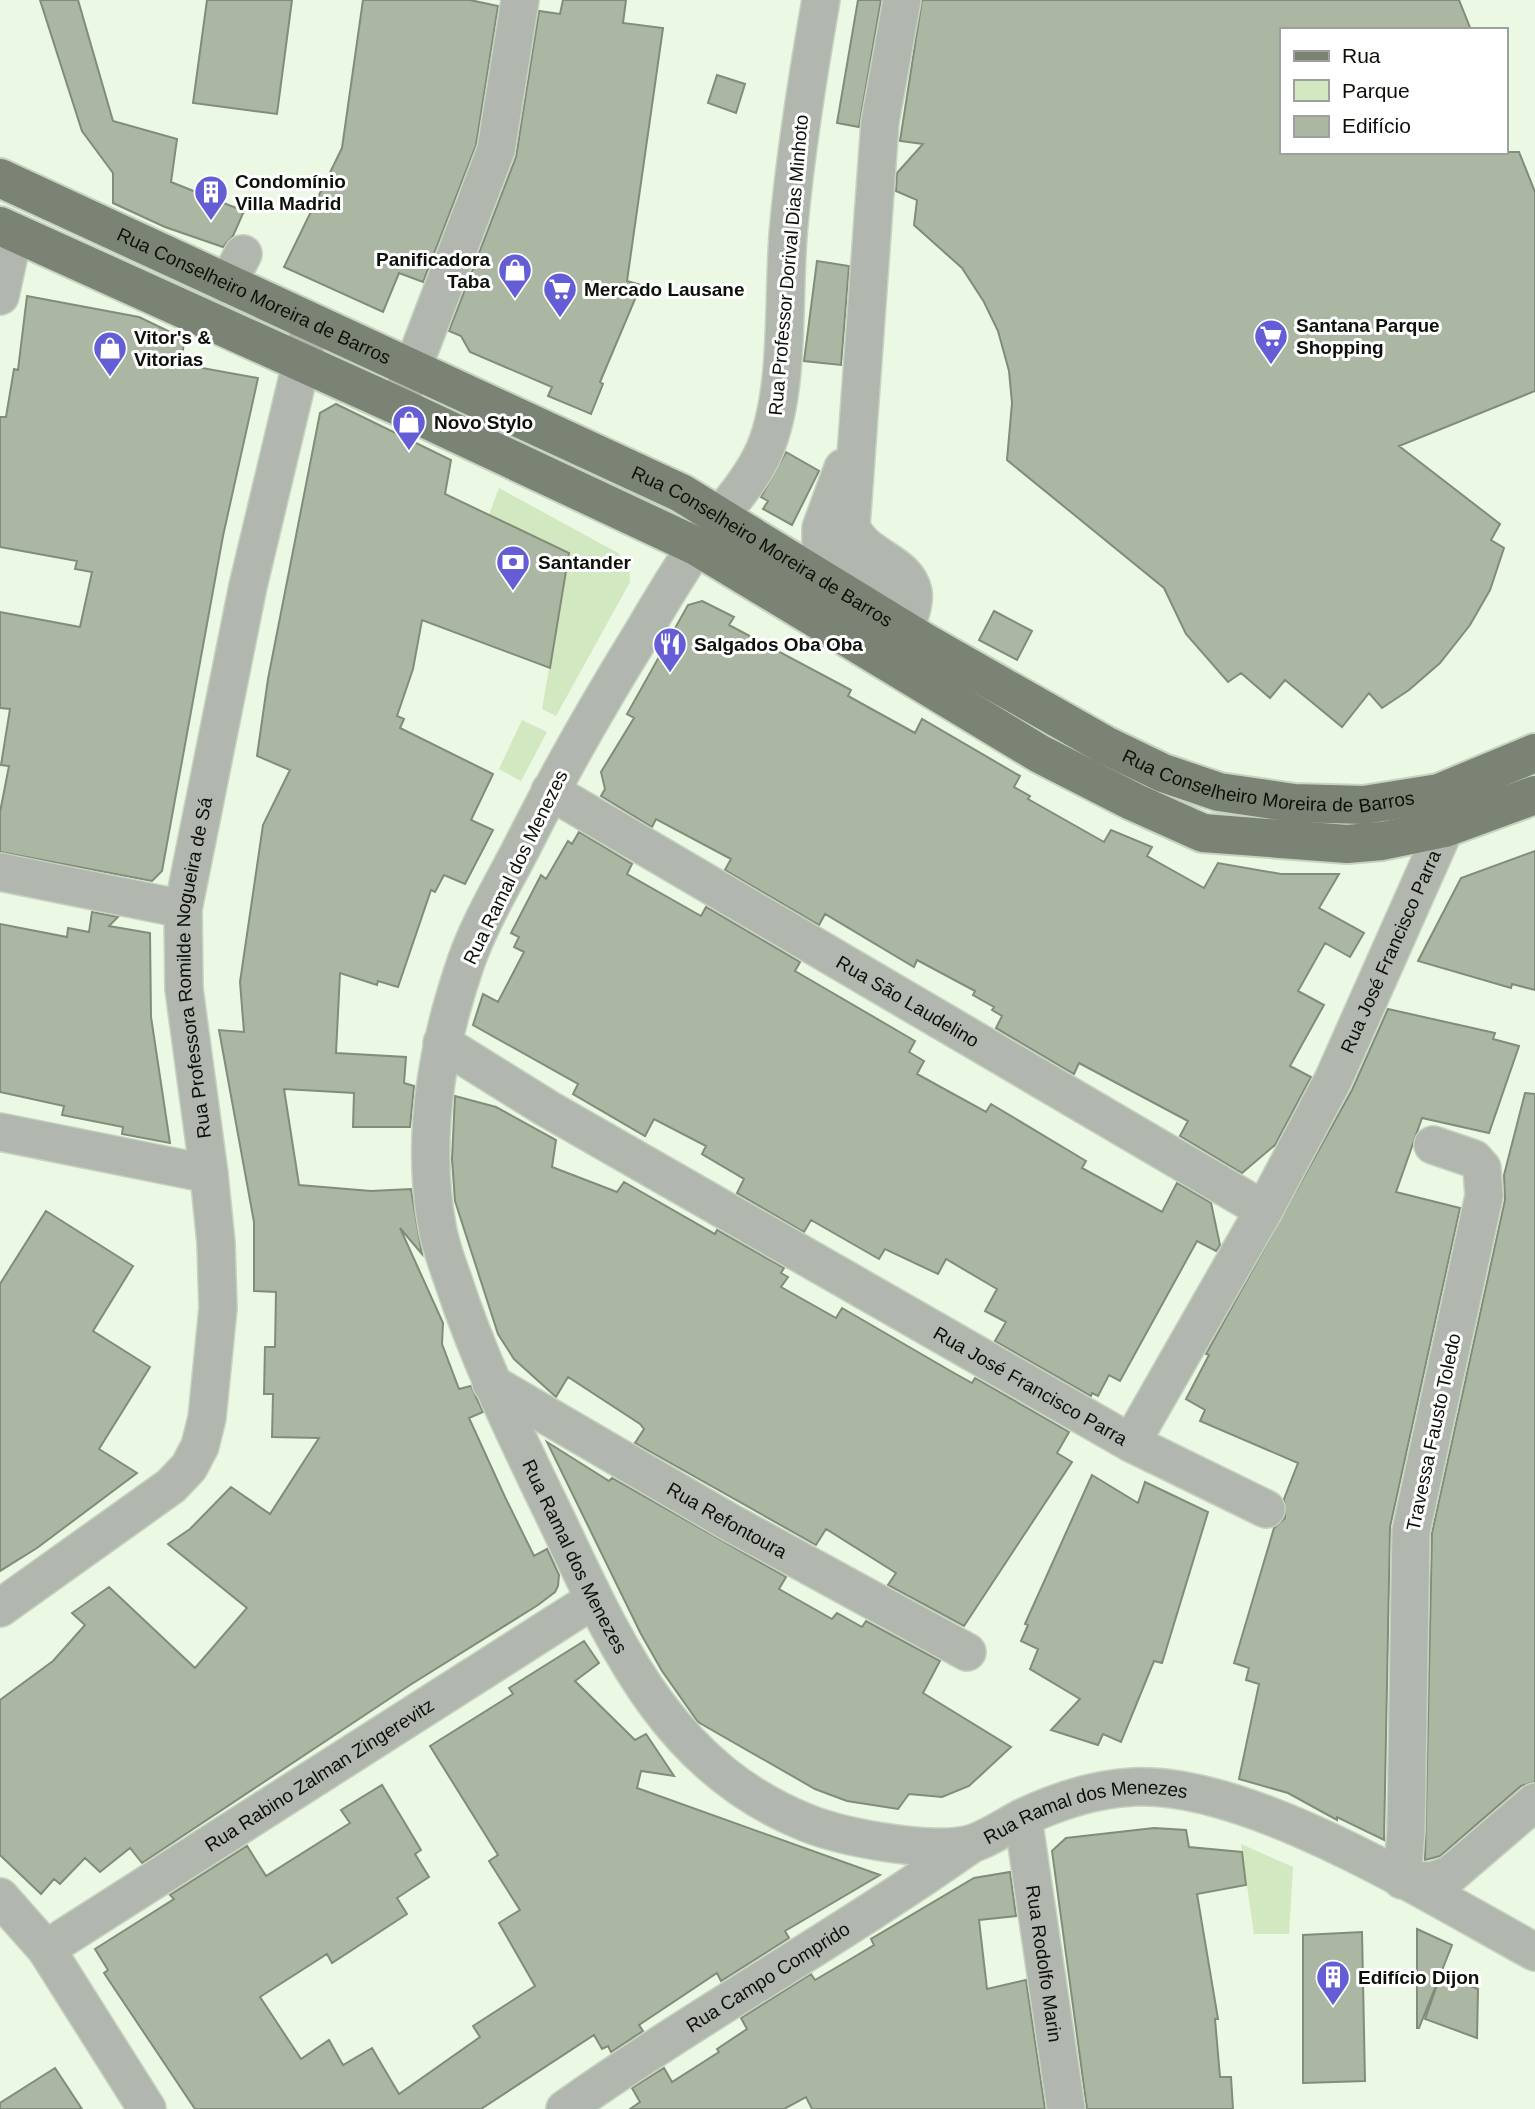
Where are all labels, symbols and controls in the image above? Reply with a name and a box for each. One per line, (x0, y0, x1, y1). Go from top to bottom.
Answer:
legend (1280, 28, 1507, 154)
text: Rua (1342, 44, 1381, 67)
text: Parque (1342, 79, 1410, 102)
street label: Rua Professor Dorival Dias Minhoto (765, 114, 812, 416)
text: Edifício (1342, 114, 1411, 137)
place label: Condomínio Villa Madrid (235, 171, 346, 214)
building icon: Condomínio Villa Madrid (192, 173, 230, 222)
street label: Rua Conselheiro Moreira de Barros (114, 224, 394, 368)
place label: Panificadora Taba (376, 249, 490, 292)
shop icon: Panificadora Taba (496, 251, 534, 300)
supermarket icon: Mercado Lausane (541, 270, 579, 319)
place label: Mercado Lausane (584, 279, 745, 300)
place label: Santana Parque Shopping (1296, 315, 1440, 358)
supermarket icon: Santana Parque Shopping (1252, 317, 1290, 366)
place label: Vitor's & Vitorias (134, 327, 211, 370)
shop icon: Vitor's & Vitorias (91, 329, 129, 378)
shop icon: Novo Stylo (390, 403, 428, 452)
place label: Novo Stylo (434, 412, 533, 433)
street label: Rua Conselheiro Moreira de Barros (628, 462, 896, 631)
bank icon: Santander (494, 543, 532, 592)
place label: Santander (538, 552, 632, 573)
restaurant icon: Salgados Oba Oba (651, 625, 689, 674)
place label: Salgados Oba Oba (694, 634, 863, 655)
street label: Rua Conselheiro Moreira de Barros (1119, 745, 1416, 817)
street label: Rua Ramal dos Menezes (459, 767, 572, 968)
street label: Rua Professora Romilde Nogueira de Sá (172, 795, 216, 1140)
street label: Rua José Francisco Parra (1336, 846, 1445, 1056)
street label: Rua São Laudelino (833, 951, 983, 1051)
street label: Rua José Francisco Parra (930, 1322, 1131, 1450)
street label: Travessa Fausto Toledo (1402, 1331, 1465, 1533)
street label: Rua Ramal dos Menezes (518, 1456, 631, 1657)
street label: Rua Refontoura (663, 1478, 791, 1563)
street label: Rua Rabino Zalman Zingerevitz (201, 1694, 438, 1856)
street label: Rua Ramal dos Menezes (980, 1777, 1189, 1848)
street label: Rua Rodolfo Marin (1022, 1884, 1066, 2043)
street label: Rua Campo Comprido (682, 1918, 854, 2037)
building icon: Edifício Dijon (1314, 1958, 1352, 2007)
place label: Edifício Dijon (1358, 1967, 1479, 1988)

